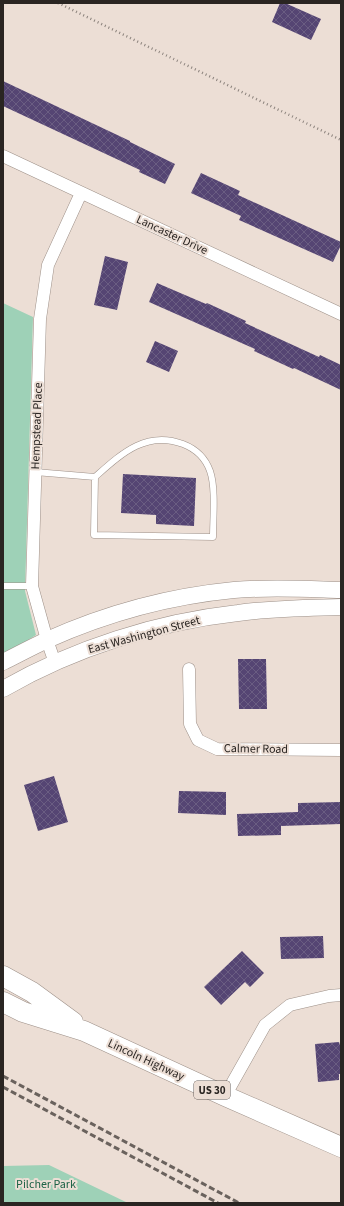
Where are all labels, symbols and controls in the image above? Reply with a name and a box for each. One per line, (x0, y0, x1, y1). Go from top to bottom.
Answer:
street label: Lancaster Drive (133, 211, 211, 259)
street label: Hempstead Place (27, 382, 47, 470)
street label: East Washington Street (86, 612, 202, 658)
street label: Calmer Road (224, 740, 288, 758)
street label: Lincoln Highway (105, 1035, 187, 1085)
road number: US 30 (194, 1081, 230, 1099)
park label: Pilcher Park (16, 1176, 76, 1193)

